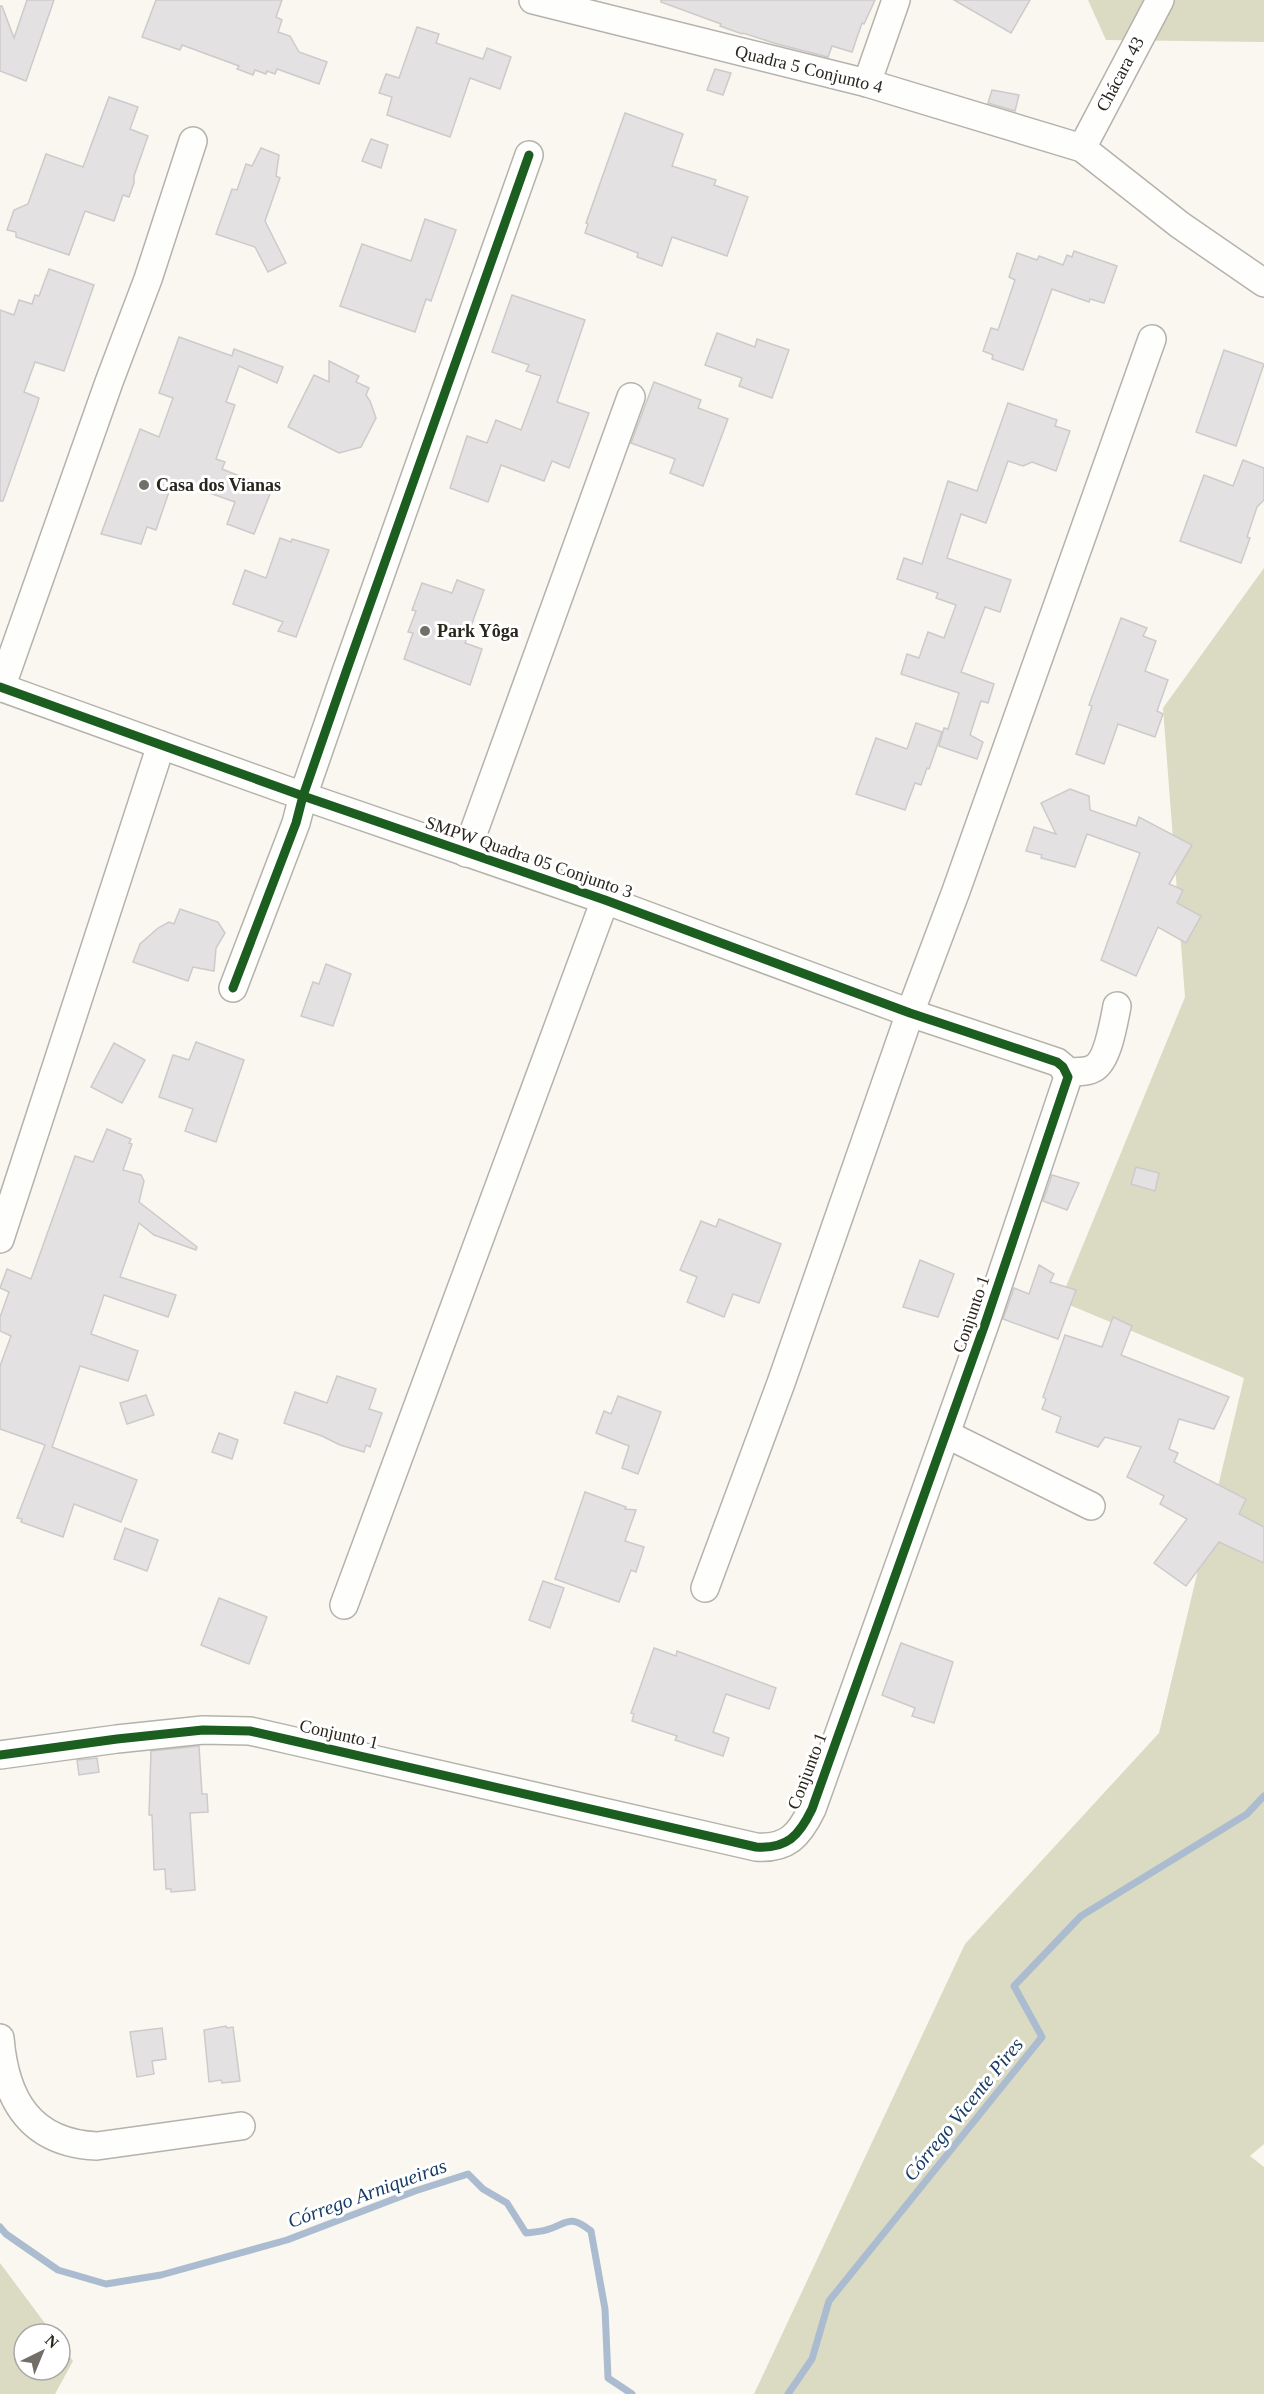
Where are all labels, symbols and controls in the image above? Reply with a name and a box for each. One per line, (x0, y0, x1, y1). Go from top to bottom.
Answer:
street label: Chácara 43 (1092, 33, 1148, 115)
street label: Quadra 5 Conjunto 4 (733, 41, 885, 97)
place label: Casa dos Vianas (156, 475, 281, 495)
marker: Casa dos Vianas (137, 478, 151, 492)
place label: Park Yôga (437, 621, 519, 641)
marker: Park Yôga (418, 624, 432, 638)
street label: SMPW Quadra 05 Conjunto 3 (423, 812, 635, 902)
street label: Conjunto 1 (948, 1273, 994, 1355)
street label: Conjunto 1 (298, 1715, 380, 1753)
street label: Conjunto 1 (783, 1730, 831, 1812)
water label: Córrego Vicente Pires (899, 2033, 1028, 2185)
water label: Córrego Arniqueiras (285, 2154, 450, 2233)
north arrow (12, 2322, 72, 2382)
text: N (42, 2331, 62, 2352)

